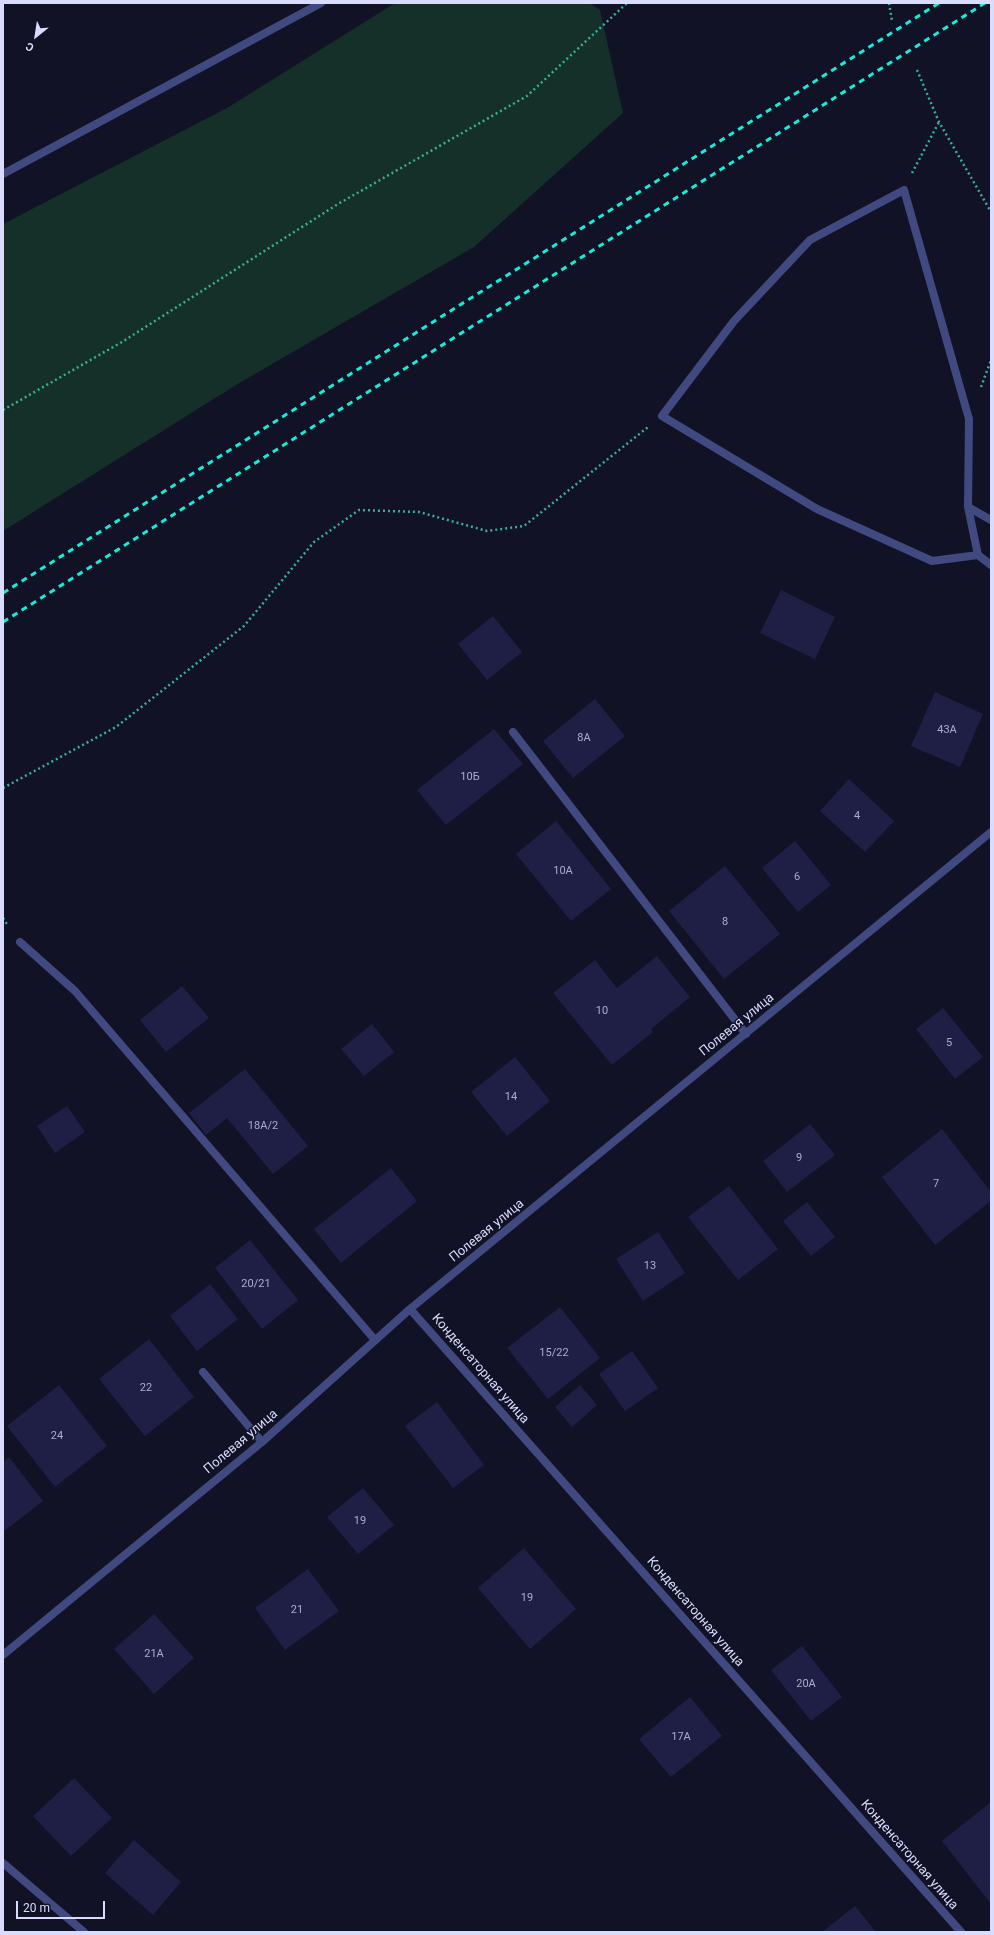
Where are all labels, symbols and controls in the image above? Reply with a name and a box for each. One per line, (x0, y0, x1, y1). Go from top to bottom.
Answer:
north arrow (16, 16, 56, 56)
text: С (23, 39, 36, 54)
house number: 43А (937, 723, 957, 737)
house number: 8А (577, 731, 591, 745)
house number: 10Б (460, 770, 480, 784)
house number: 4 (854, 809, 860, 823)
house number: 10А (553, 864, 573, 878)
house number: 6 (794, 870, 800, 884)
house number: 8 (722, 915, 728, 929)
street label: Полевая улица (697, 990, 777, 1060)
house number: 10 (596, 1004, 608, 1018)
house number: 5 (946, 1036, 952, 1050)
house number: 14 (505, 1090, 517, 1104)
house number: 18А/2 (248, 1119, 278, 1133)
house number: 9 (796, 1151, 802, 1165)
house number: 7 (933, 1177, 939, 1191)
street label: Полевая улица (447, 1196, 527, 1266)
house number: 13 (644, 1259, 656, 1273)
house number: 20/21 (241, 1277, 271, 1291)
street label: Конденсаторная улица (428, 1311, 532, 1427)
house number: 15/22 (539, 1346, 569, 1360)
house number: 22 (140, 1381, 152, 1395)
street label: Полевая улица (201, 1407, 281, 1477)
house number: 24 (51, 1429, 63, 1443)
house number: 19 (354, 1514, 366, 1528)
street label: Конденсаторная улица (643, 1554, 747, 1670)
house number: 19 (521, 1591, 533, 1605)
house number: 21 (291, 1603, 303, 1617)
house number: 21А (144, 1647, 164, 1661)
house number: 20А (796, 1677, 816, 1691)
house number: 17А (671, 1730, 691, 1744)
street label: Конденсаторная улица (857, 1797, 961, 1913)
scale bar (18, 1893, 107, 1919)
text: 20 m (23, 1901, 50, 1915)

